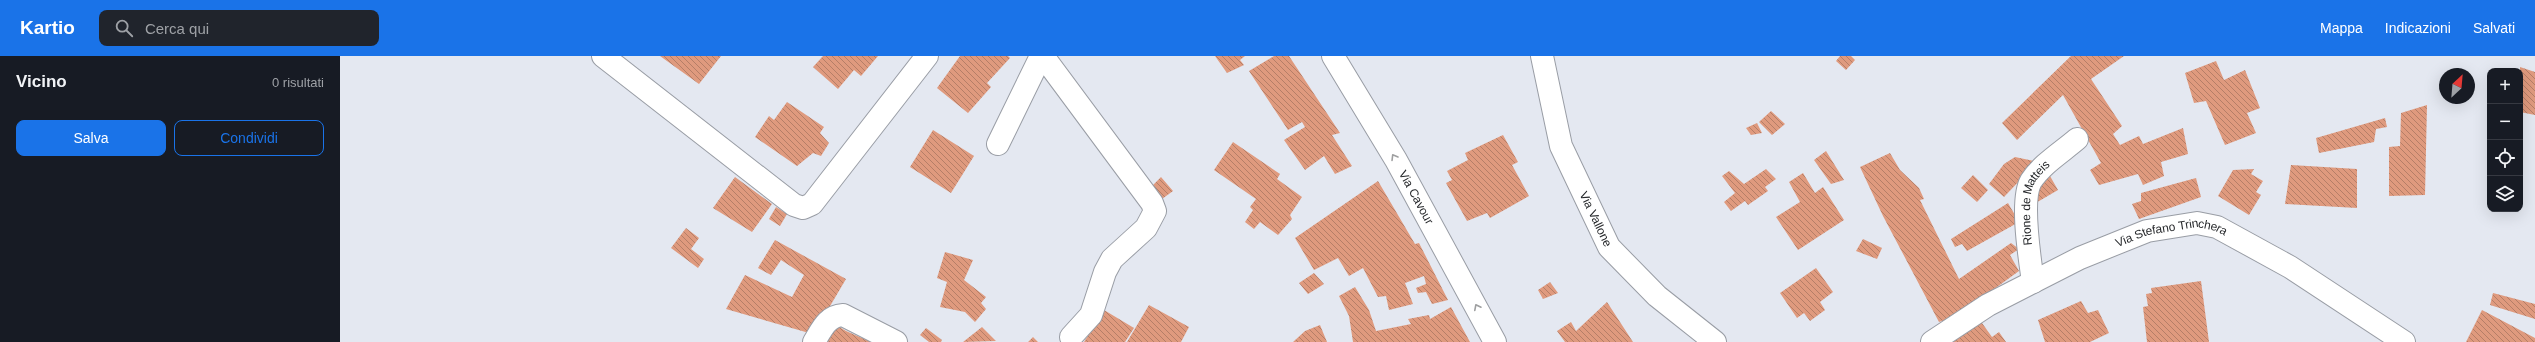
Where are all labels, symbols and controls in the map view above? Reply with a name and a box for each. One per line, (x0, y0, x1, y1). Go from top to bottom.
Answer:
search box (99, 10, 379, 46)
text: Kartio (20, 17, 75, 38)
icon: search (113, 17, 135, 39)
text: Cerca qui (145, 20, 209, 37)
text: Mappa (2320, 20, 2363, 36)
text: Indicazioni (2385, 20, 2451, 36)
text: Salvati (2473, 20, 2515, 36)
north arrow (2439, 68, 2475, 104)
map controls (2487, 68, 2523, 212)
button: + (2487, 68, 2523, 104)
text: Vicino (16, 72, 67, 91)
text: 0 risultati (272, 75, 324, 90)
button: − (2487, 104, 2523, 140)
button: Salva (16, 120, 166, 156)
button: Condividi (174, 120, 324, 156)
button: locate (2487, 140, 2523, 176)
one-way arrow (1392, 154, 1399, 161)
street label: Rione de Matteis (2019, 157, 2052, 246)
street label: Via Cavour (1396, 168, 1437, 227)
button: layers (2487, 176, 2523, 212)
street label: Via Vallone (1577, 189, 1615, 249)
street label: Via Stefano Trinchera (2113, 216, 2230, 250)
one-way arrow (1474, 304, 1482, 312)

